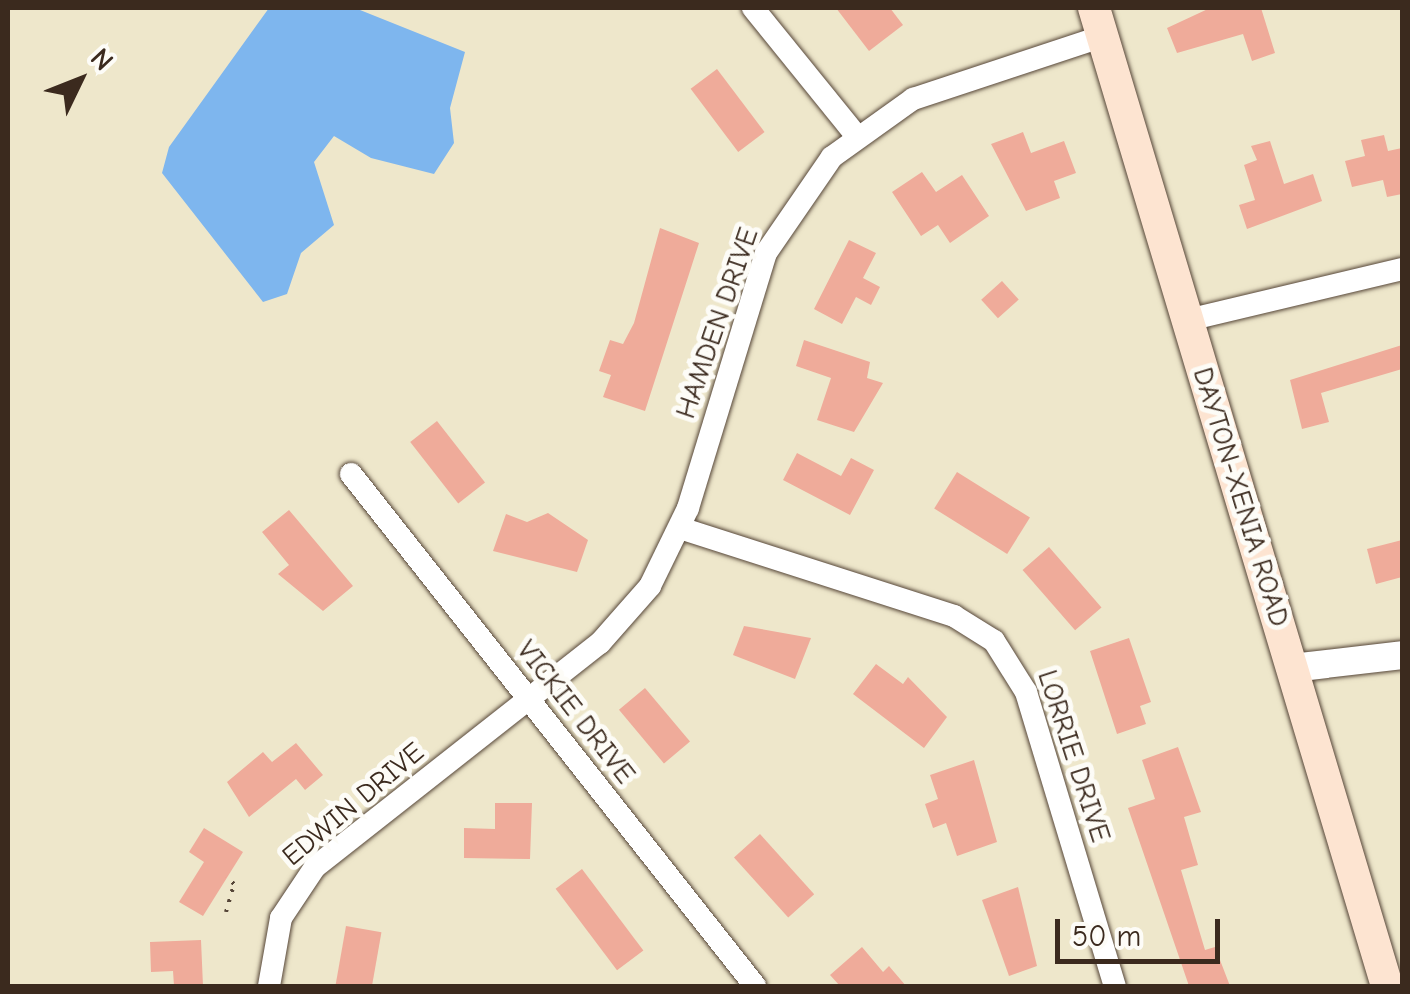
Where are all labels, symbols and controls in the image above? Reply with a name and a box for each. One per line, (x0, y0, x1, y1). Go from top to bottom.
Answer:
north arrow (30, 30, 130, 130)
text: N (84, 42, 120, 77)
street label: HAMDEN DRIVE (669, 223, 765, 423)
street label: DAYTON-XENIA ROAD (1186, 363, 1296, 631)
street label: VICKIE DRIVE (510, 634, 642, 790)
street label: LORRIE DRIVE (1030, 666, 1118, 846)
street label: EDWIN DRIVE (276, 735, 430, 873)
scale bar (1060, 899, 1225, 961)
text: 50 m (1072, 919, 1141, 954)

